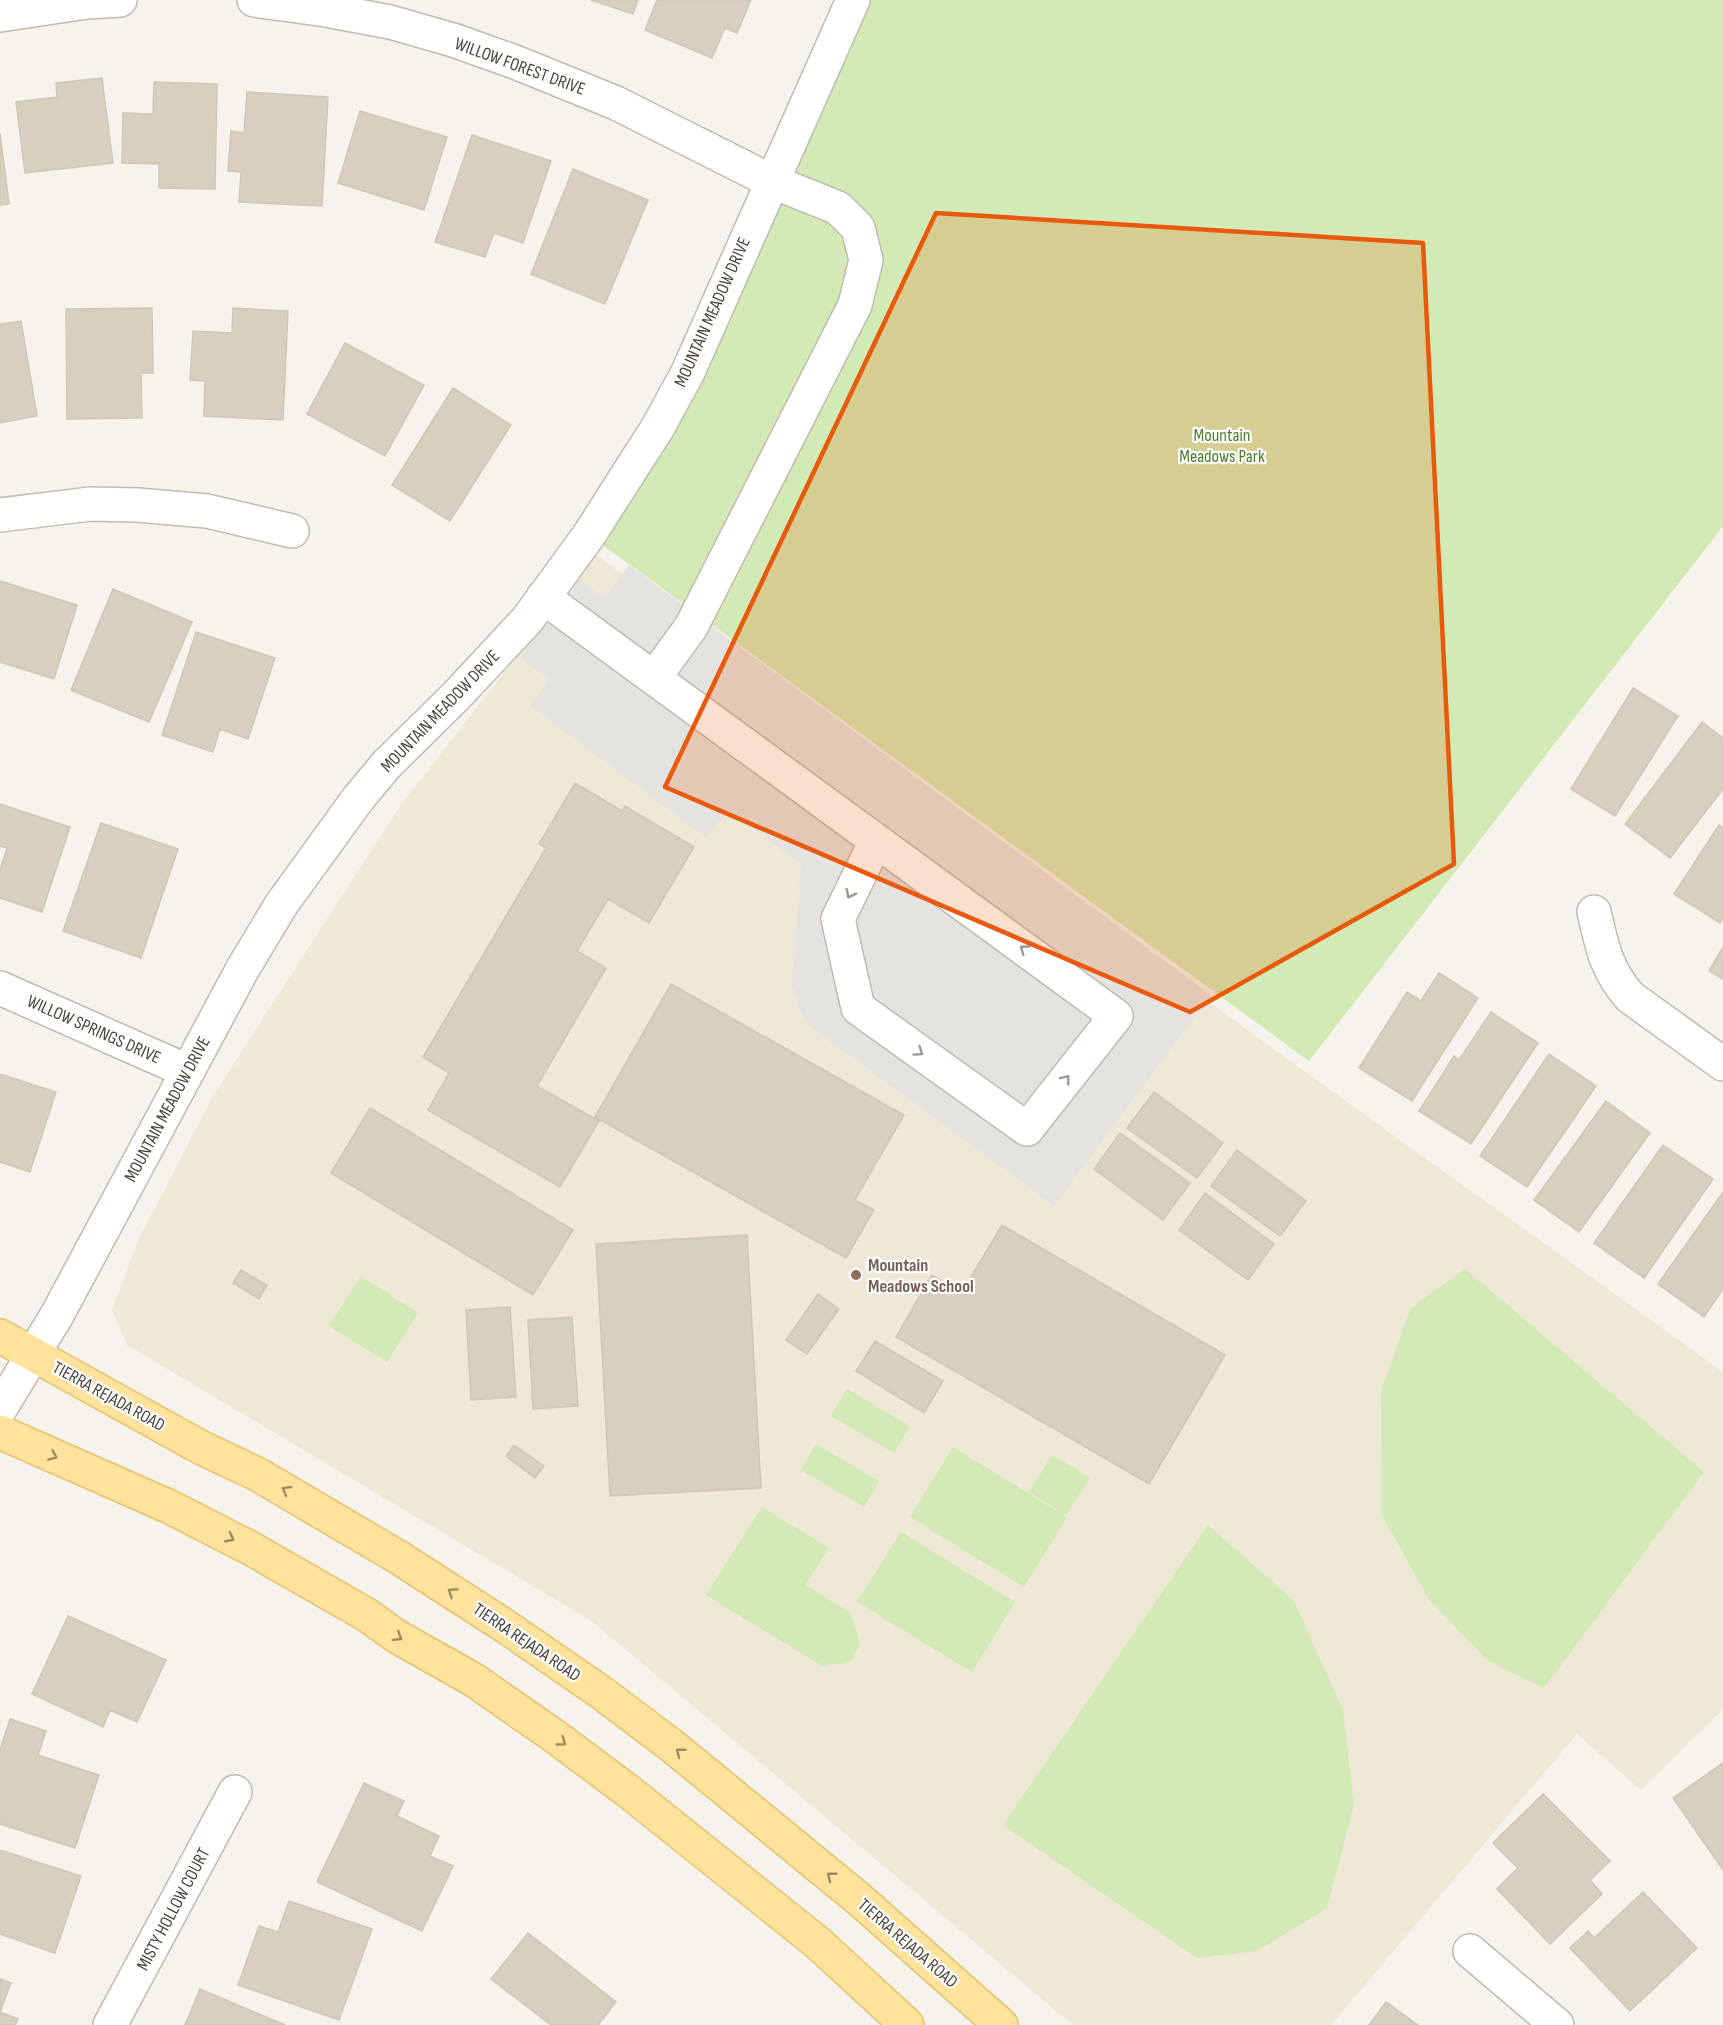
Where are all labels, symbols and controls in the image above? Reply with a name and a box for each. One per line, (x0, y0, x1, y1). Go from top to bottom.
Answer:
street label: WILLOW FOREST DRIVE (452, 33, 588, 100)
street label: MOUNTAIN MEADOW DRIVE (670, 234, 755, 390)
park label: Mountain Meadows Park (1179, 425, 1265, 467)
street label: MOUNTAIN MEADOW DRIVE (377, 646, 504, 777)
one-way arrow (846, 887, 858, 898)
one-way arrow (1019, 945, 1030, 956)
street label: WILLOW SPRINGS DRIVE (24, 991, 164, 1068)
street label: MOUNTAIN MEADOW DRIVE (120, 1033, 215, 1186)
one-way arrow (913, 1045, 924, 1056)
one-way arrow (1059, 1075, 1070, 1086)
place label: Mountain Meadows School (868, 1255, 974, 1297)
marker: Mountain Meadows School (849, 1268, 863, 1282)
street label: TIERRA REJADA ROAD (49, 1357, 169, 1436)
one-way arrow (47, 1449, 58, 1461)
one-way arrow (281, 1486, 292, 1498)
one-way arrow (224, 1531, 235, 1542)
one-way arrow (448, 1587, 458, 1599)
street label: TIERRA REJADA ROAD (469, 1599, 585, 1686)
one-way arrow (392, 1629, 402, 1641)
one-way arrow (556, 1735, 567, 1746)
one-way arrow (676, 1749, 687, 1760)
street label: MISTY HOLLOW COURT (132, 1844, 215, 1974)
one-way arrow (827, 1872, 838, 1883)
street label: TIERRA REJADA ROAD (854, 1894, 962, 1992)

